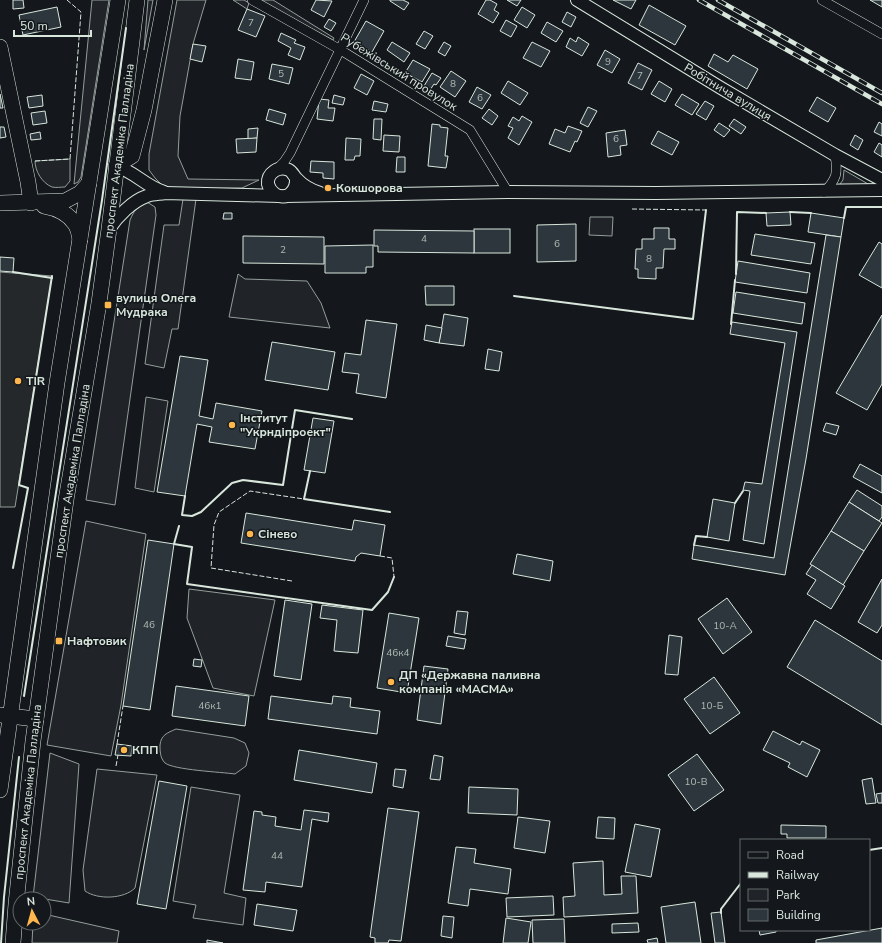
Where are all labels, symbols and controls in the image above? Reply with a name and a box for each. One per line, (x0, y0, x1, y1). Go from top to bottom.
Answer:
scale bar (14, 12, 91, 38)
house number: 7 (248, 16, 254, 30)
text: 50 m (20, 18, 48, 34)
street label: Рубежівський провулок (338, 29, 461, 115)
house number: 9 (605, 55, 611, 69)
street label: Робітнича вулиця (681, 60, 775, 124)
street label: проспект Академіка Палладіна (100, 63, 138, 239)
house number: 5 (278, 67, 284, 81)
house number: 7 (637, 69, 643, 83)
house number: 8 (450, 77, 456, 91)
house number: 6 (477, 91, 483, 105)
house number: 6 (613, 132, 619, 146)
place label: Кокшорова (336, 180, 403, 196)
marker: Кокшорова (323, 183, 333, 193)
house number: 4 (421, 232, 427, 246)
house number: 6 (554, 237, 560, 251)
house number: 2 (280, 243, 286, 257)
house number: 8 (646, 252, 652, 266)
place label: вулиця Олега Мудрака (116, 290, 196, 320)
marker: вулиця Олега Мудрака (103, 300, 113, 310)
place label: TIR (26, 373, 46, 389)
marker: TIR (13, 376, 23, 386)
street label: проспект Академіка Палладіна (50, 383, 94, 559)
place label: Інститут "Укрндіпроект" (240, 410, 331, 440)
marker: Інститут "Укрндіпроект" (227, 420, 237, 430)
place label: Сінево (258, 526, 297, 542)
marker: Сінево (245, 529, 255, 539)
house number: 46 (143, 618, 155, 632)
house number: 10-А (713, 619, 737, 633)
place label: Нафтовик (67, 633, 127, 649)
marker: Нафтовик (54, 636, 64, 646)
house number: 46к4 (386, 646, 410, 660)
place label: ДП «Державна паливна компанія «МАСМА» (399, 667, 541, 697)
marker: ДП «Державна паливна компанія «МАСМА» (386, 677, 396, 687)
house number: 46к1 (198, 699, 222, 713)
house number: 10-Б (701, 699, 724, 713)
street label: проспект Академіка Палладіна (11, 704, 45, 880)
place label: КПП (132, 742, 159, 758)
marker: КПП (119, 745, 129, 755)
house number: 10-В (685, 775, 708, 789)
legend (740, 839, 870, 931)
text: Road (776, 847, 804, 863)
house number: 44 (271, 849, 283, 863)
text: Railway (776, 867, 820, 883)
text: Park (776, 887, 801, 903)
north arrow (12, 891, 52, 931)
text: N (26, 894, 36, 909)
text: Building (776, 907, 821, 923)

